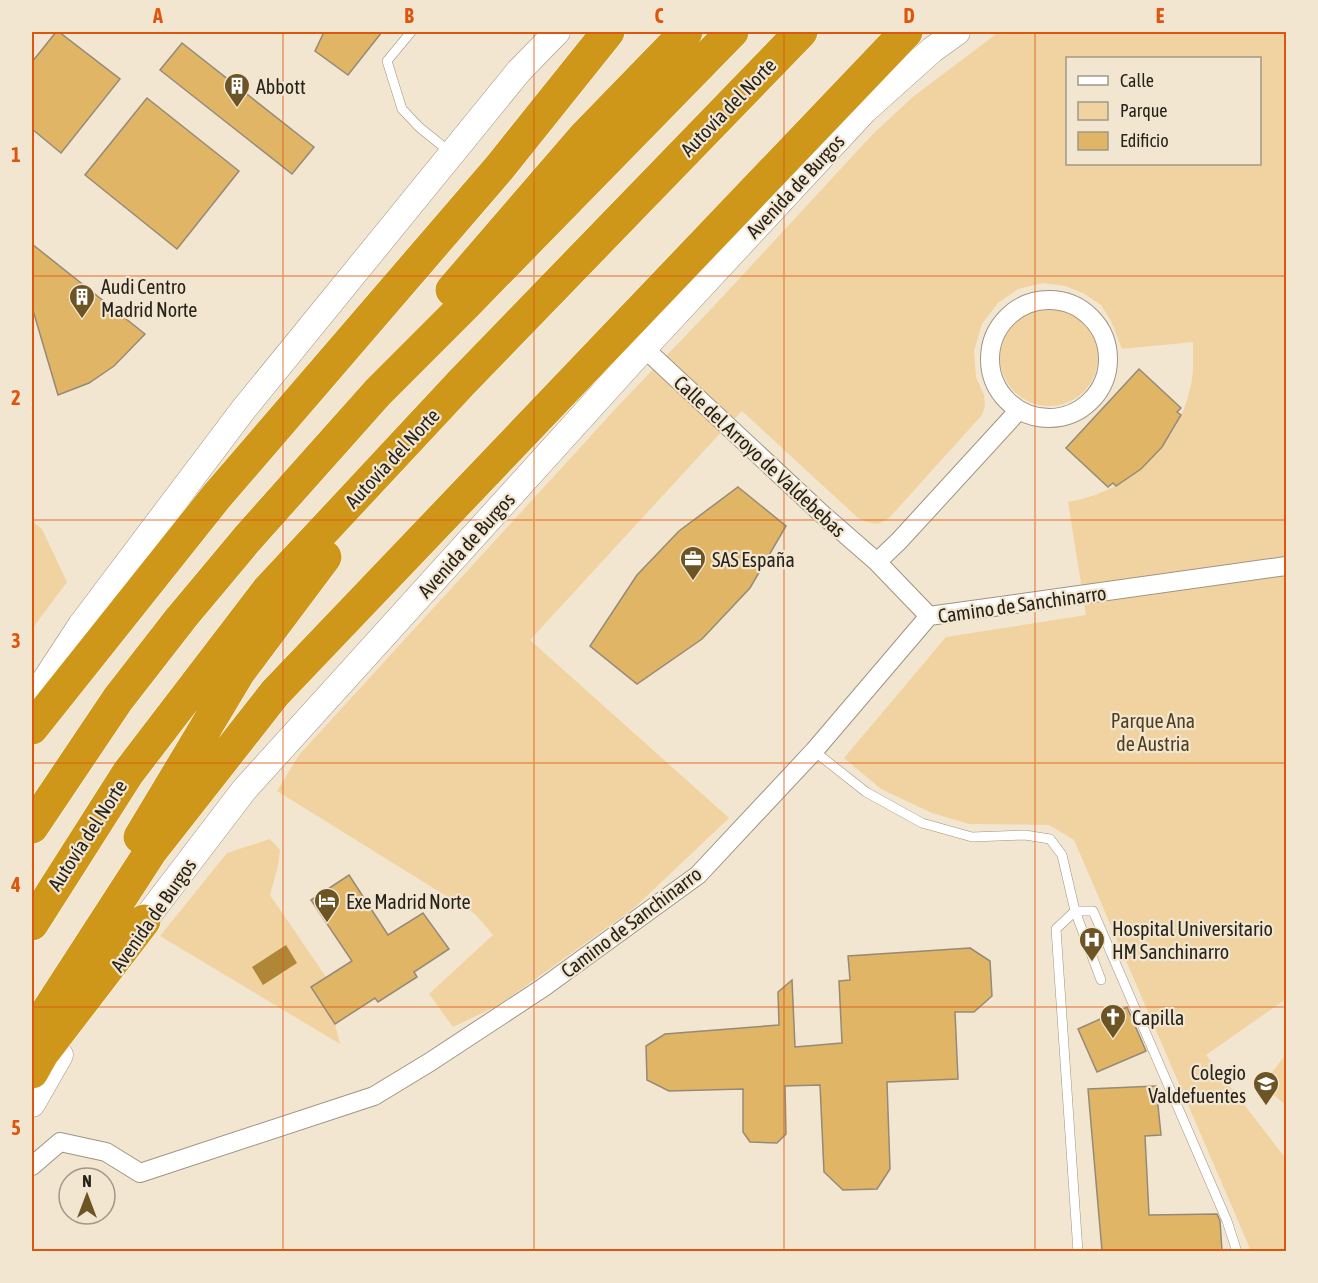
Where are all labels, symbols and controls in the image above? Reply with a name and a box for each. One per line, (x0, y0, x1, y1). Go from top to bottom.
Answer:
text: A (152, 4, 163, 27)
text: B (404, 4, 414, 27)
text: C (655, 4, 664, 27)
text: D (903, 4, 915, 27)
text: E (1156, 4, 1165, 27)
street label: Autovía del Norte (676, 53, 780, 161)
legend (1066, 57, 1261, 165)
text: Calle (1120, 70, 1154, 91)
building icon: Abbott (222, 71, 252, 109)
place label: Abbott (256, 75, 306, 98)
text: Parque (1120, 100, 1168, 121)
street label: Avenida de Burgos (741, 129, 849, 243)
text: Edificio (1120, 130, 1169, 151)
text: 1 (11, 143, 21, 166)
place label: Audi Centro Madrid Norte (101, 275, 197, 321)
building icon: Audi Centro Madrid Norte (67, 282, 97, 320)
street label: Calle del Arroyo de Valdebebas (670, 371, 850, 541)
text: 2 (11, 386, 21, 409)
street label: Autovía del Norte (340, 404, 444, 512)
street label: Avenida de Burgos (413, 488, 519, 602)
office icon: SAS España (678, 544, 708, 582)
place label: SAS España (712, 548, 795, 571)
street label: Camino de Sanchinarro (936, 581, 1108, 627)
text: 3 (11, 629, 21, 652)
park label: Parque Ana de Austria (1111, 709, 1195, 755)
street label: Autovía del Norte (43, 775, 131, 895)
street label: Avenida de Burgos (105, 854, 201, 976)
street label: Camino de Sanchinarro (556, 862, 706, 982)
text: 4 (10, 873, 21, 896)
hotel icon: Exe Madrid Norte (312, 886, 342, 924)
place label: Exe Madrid Norte (346, 890, 471, 913)
place label: Hospital Universitario HM Sanchinarro (1112, 917, 1273, 963)
hospital icon: Hospital Universitario HM Sanchinarro (1077, 925, 1107, 963)
church icon: Capilla (1098, 1002, 1128, 1040)
place label: Capilla (1132, 1006, 1184, 1029)
place label: Colegio Valdefuentes (1148, 1061, 1246, 1107)
school or university icon: Colegio Valdefuentes (1251, 1069, 1281, 1107)
text: 5 (11, 1116, 21, 1139)
north arrow (57, 1166, 117, 1226)
text: N (82, 1172, 92, 1190)

